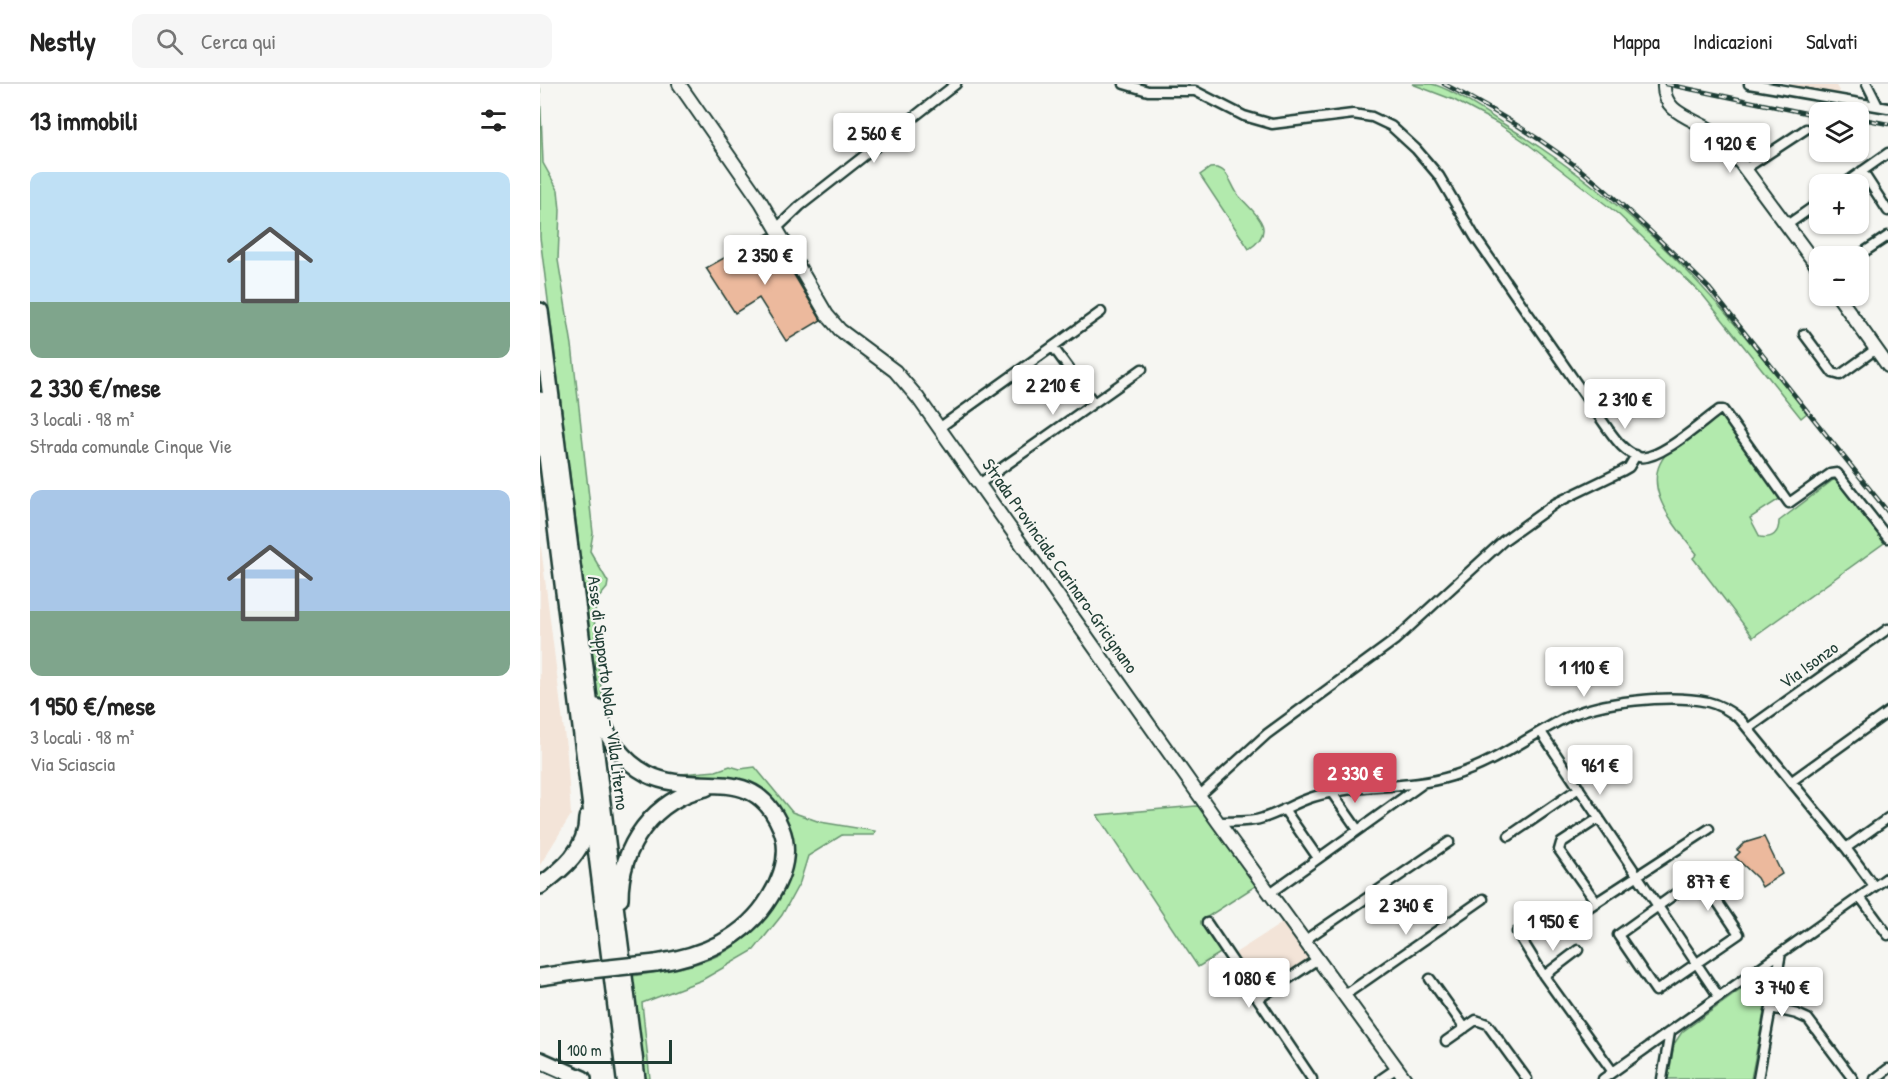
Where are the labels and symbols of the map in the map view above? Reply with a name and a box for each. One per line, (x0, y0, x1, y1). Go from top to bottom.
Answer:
pin: 2 560 € (819, 113, 929, 164)
pin: 1 920 € (1675, 123, 1785, 174)
pin: 2 350 € (710, 235, 820, 286)
pin: 2 210 € (998, 365, 1108, 416)
pin: 2 310 € (1570, 379, 1680, 430)
street label: Strada Provinciale Carinaro-Gricignano (977, 453, 1144, 678)
street label: Asse di Supporto Nola - Villa Literno (582, 575, 635, 811)
street label: Via Isonzo (1774, 635, 1843, 694)
pin: 1 110 € (1529, 647, 1639, 698)
pin: 961 € (1558, 745, 1642, 796)
pin: 2 330 € (1300, 753, 1410, 804)
pin: 877 € (1666, 861, 1750, 912)
pin: 2 340 € (1351, 885, 1461, 936)
pin: 1 950 € (1498, 901, 1608, 952)
pin: 1 080 € (1194, 958, 1304, 1009)
pin: 3 740 € (1727, 967, 1837, 1018)
scale bar (558, 1037, 672, 1064)

